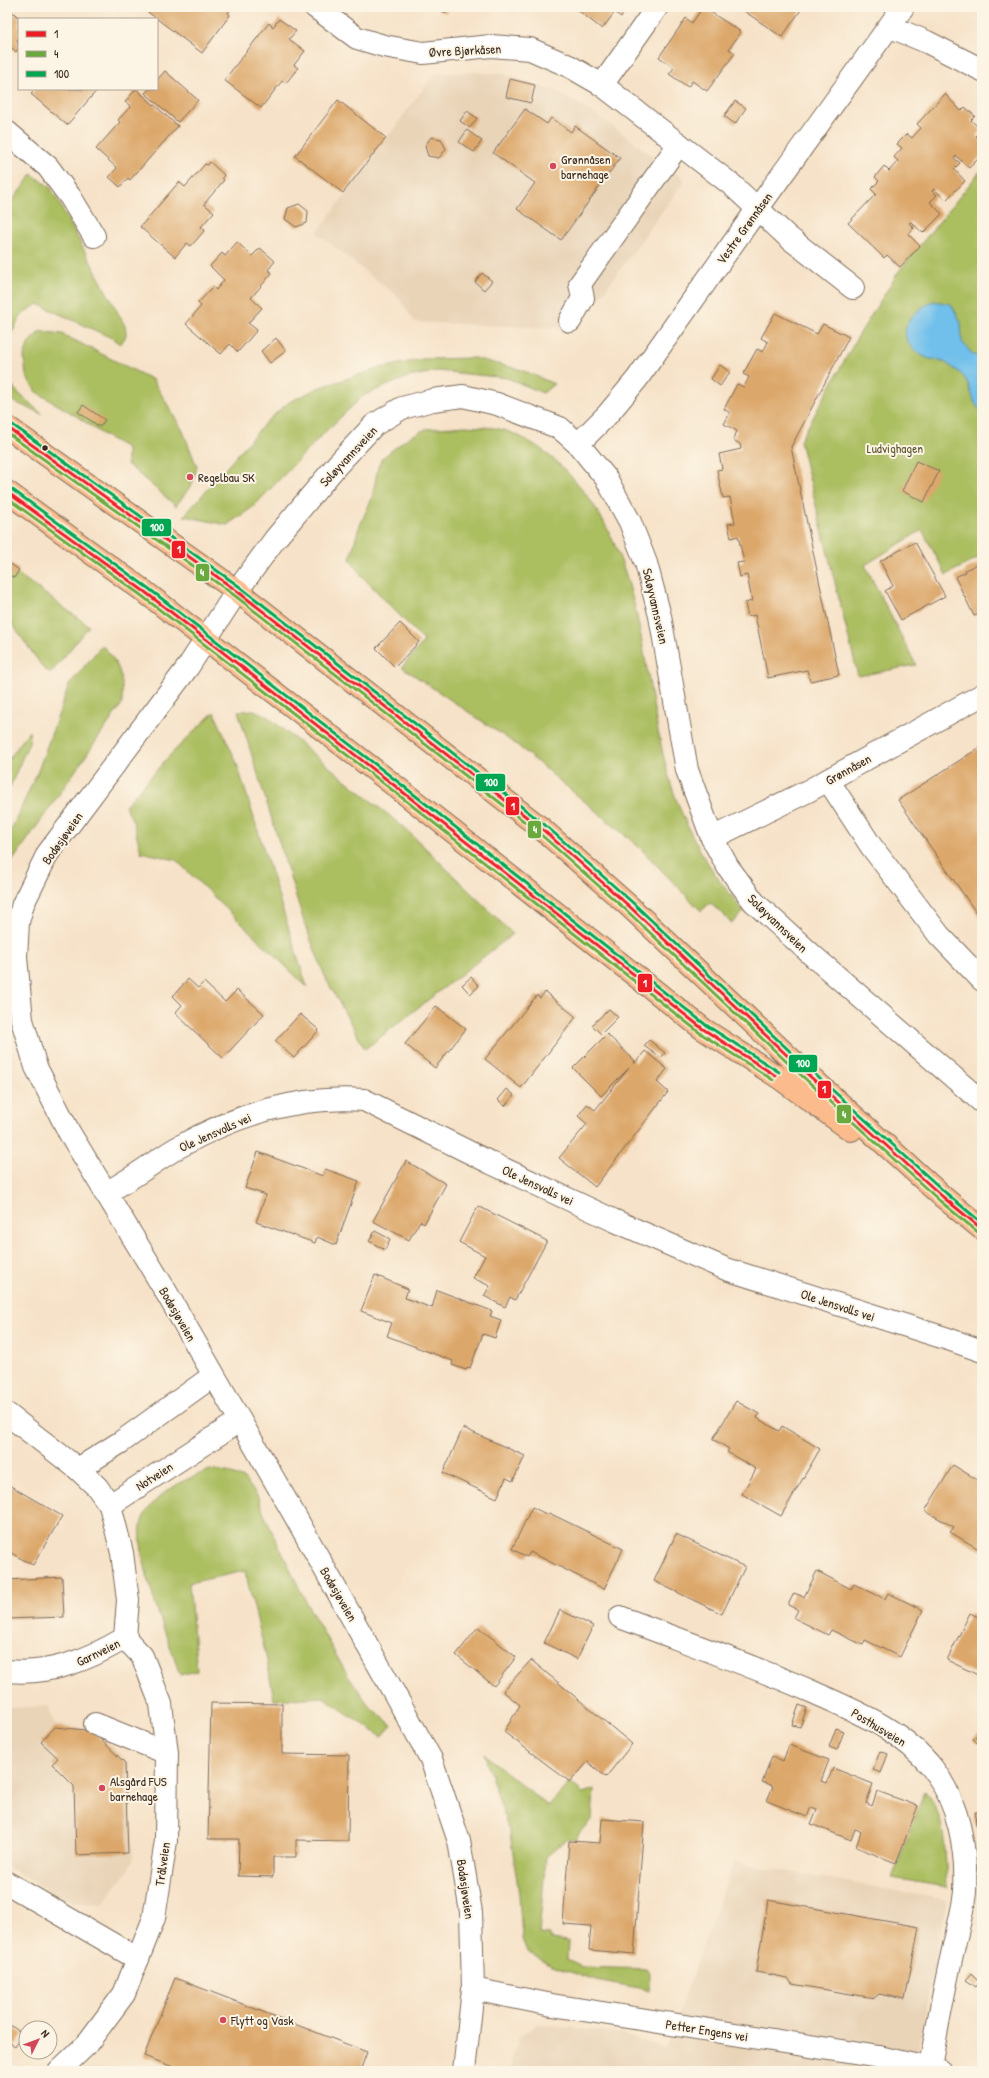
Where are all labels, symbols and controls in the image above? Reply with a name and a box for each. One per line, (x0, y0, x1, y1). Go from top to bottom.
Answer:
legend (18, 18, 158, 90)
text: 1 (54, 25, 58, 42)
street label: Øvre Bjørkåsen (428, 39, 502, 61)
text: 4 (54, 45, 59, 62)
text: 100 (54, 65, 69, 82)
place label: Grønnåsen barnehage (561, 150, 611, 183)
marker: Grønnåsen barnehage (548, 161, 558, 171)
street label: Vestre Grønnåsen (712, 188, 776, 268)
street label: Soløyvannsveien (315, 422, 381, 490)
park label: Ludvighagen (867, 439, 923, 457)
unlabelled marker (40, 443, 50, 453)
place label: Regelbau SK (198, 468, 255, 486)
marker: Regelbau SK (185, 472, 195, 482)
line badge: 100 (141, 518, 172, 537)
text: 100 (150, 520, 164, 534)
line badge: 1 (171, 540, 186, 559)
text: 1 (177, 542, 181, 556)
line badge: 4 (195, 563, 210, 582)
text: 4 (200, 565, 204, 579)
street label: Soløyvannsveien (639, 566, 673, 646)
street label: Grønnåsen (822, 749, 874, 789)
line badge: 100 (475, 773, 506, 792)
text: 100 (484, 775, 498, 789)
line badge: 1 (505, 796, 520, 816)
text: 1 (511, 799, 515, 813)
street label: Bodøsjøveien (37, 808, 87, 868)
line badge: 4 (527, 820, 542, 839)
text: 4 (533, 822, 537, 836)
street label: Soløyvannsveien (744, 890, 812, 956)
line badge: 1 (637, 973, 653, 993)
text: 1 (643, 976, 647, 990)
line badge: 100 (788, 1054, 818, 1073)
text: 100 (796, 1056, 810, 1070)
line badge: 1 (817, 1080, 832, 1099)
text: 1 (822, 1082, 826, 1096)
line badge: 4 (836, 1104, 852, 1124)
text: 4 (842, 1107, 846, 1121)
street label: Ole Jensvolls vei (176, 1108, 254, 1156)
street label: Ole Jensvolls vei (499, 1161, 577, 1209)
street label: Bodøsjøveien (155, 1283, 201, 1345)
street label: Ole Jensvolls vei (799, 1285, 877, 1325)
street label: Notveien (132, 1457, 176, 1495)
street label: Bodøsjøveien (316, 1563, 362, 1625)
street label: Garnveien (73, 1634, 123, 1670)
street label: Posthusveien (848, 1704, 910, 1750)
place label: Alsgård FUS barnehage (110, 1772, 167, 1805)
marker: Alsgård FUS barnehage (97, 1783, 107, 1793)
street label: Trålveien (150, 1841, 174, 1887)
street label: Bodøsjøveien (453, 1858, 479, 1920)
place label: Flytt og Vask (230, 2011, 294, 2029)
marker: Flytt og Vask (218, 2015, 228, 2025)
street label: Petter Engens vei (664, 2015, 750, 2045)
north arrow (18, 2020, 58, 2060)
text: N (38, 2026, 53, 2040)

